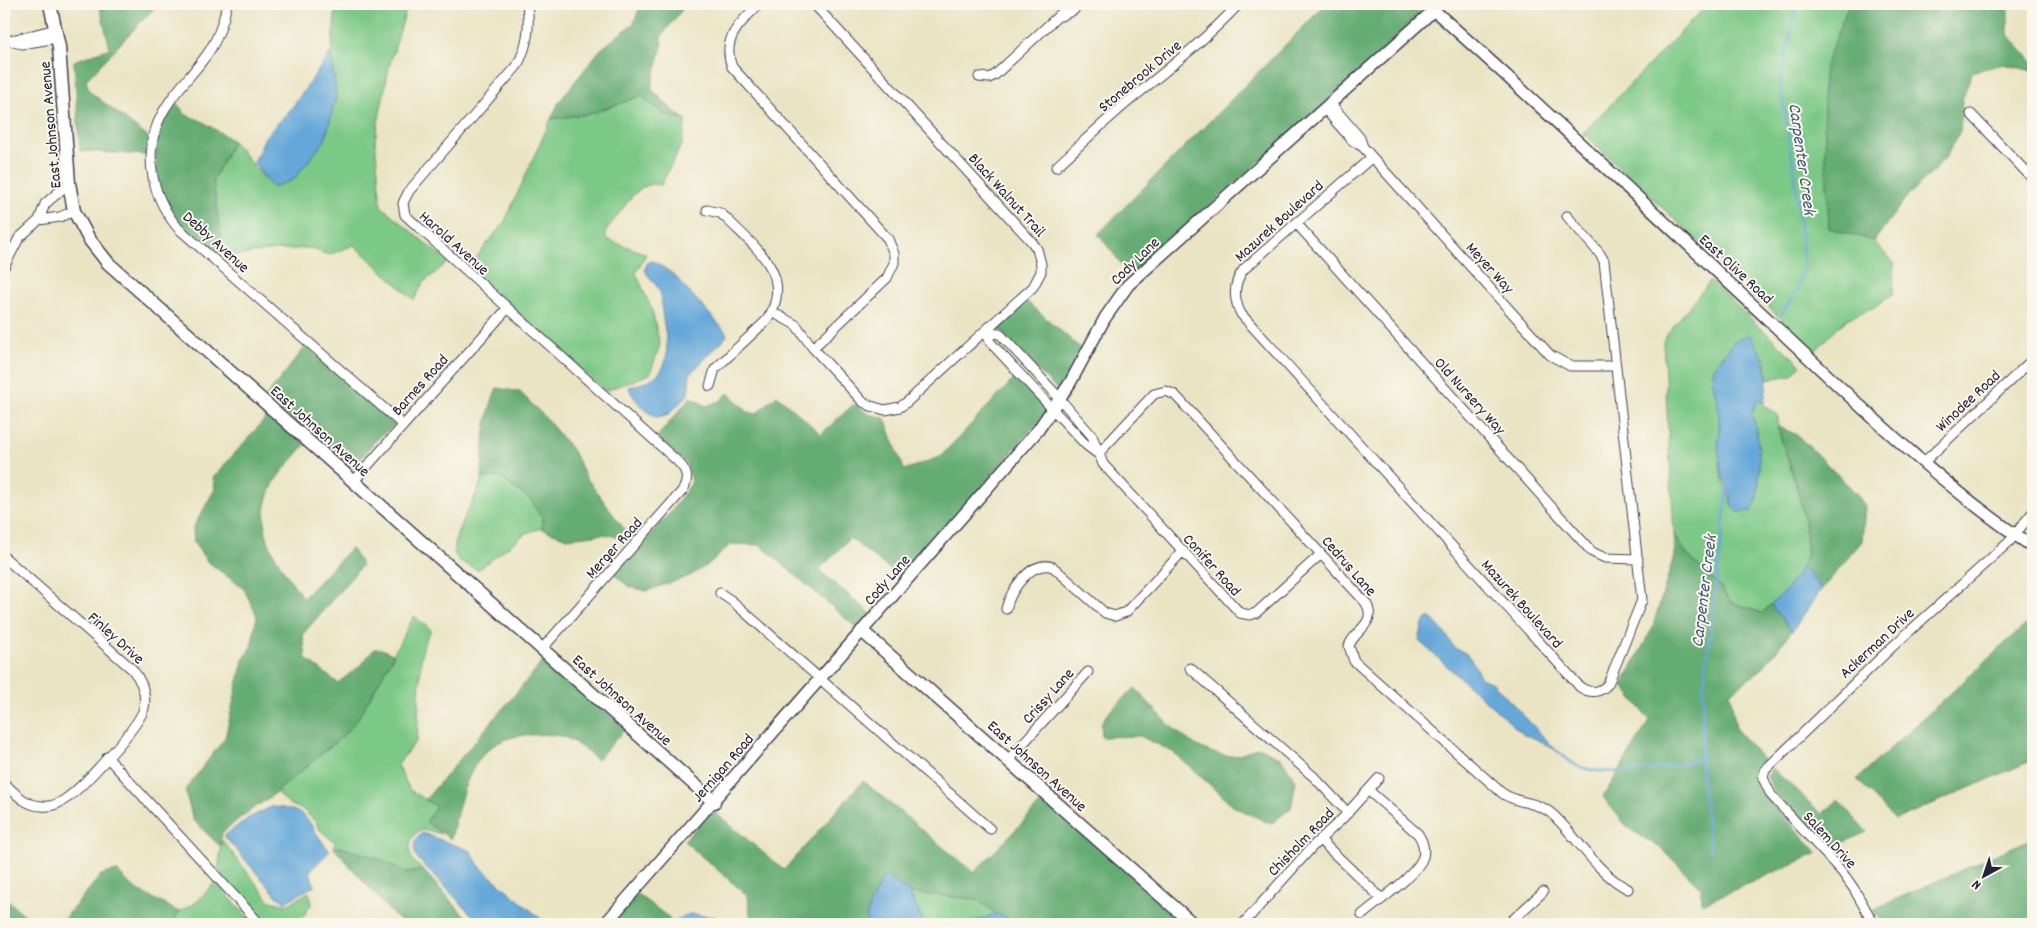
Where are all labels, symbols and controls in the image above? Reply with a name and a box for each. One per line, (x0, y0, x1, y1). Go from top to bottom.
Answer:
street label: Stonebrook Drive (1094, 35, 1187, 119)
street label: East Johnson Avenue (34, 60, 69, 189)
water label: Carpenter Creek (1780, 102, 1821, 218)
street label: Black Walnut Trail (962, 148, 1050, 243)
street label: Mazurek Boulevard (1230, 175, 1329, 268)
street label: Harold Avenue (413, 206, 494, 282)
street label: Debby Avenue (177, 207, 254, 279)
street label: East Olive Road (1693, 229, 1778, 310)
street label: Cody Lane (1106, 232, 1166, 291)
street label: Meyer Way (1460, 238, 1519, 300)
street label: Barnes Road (387, 350, 455, 422)
street label: Old Nursery Way (1428, 353, 1511, 441)
street label: Winodee Road (1931, 366, 2006, 438)
street label: East Johnson Avenue (264, 381, 374, 483)
street label: Merger Road (581, 513, 649, 585)
street label: Conifer Road (1177, 529, 1246, 602)
street label: Cedrus Lane (1315, 531, 1381, 602)
water label: Carpenter Creek (1686, 532, 1725, 649)
street label: Cody Lane (859, 550, 917, 611)
street label: Mazurek Boulevard (1475, 555, 1568, 654)
street label: Ackerman Drive (1835, 603, 1920, 685)
street label: Finley Drive (82, 607, 149, 671)
street label: East Johnson Avenue (566, 650, 676, 752)
street label: Crissy Lane (1017, 663, 1080, 730)
street label: East Johnson Avenue (981, 716, 1091, 818)
street label: Jernigan Road (687, 729, 760, 808)
street label: Chisholm Road (1263, 803, 1341, 882)
street label: Salem Drive (1797, 807, 1861, 875)
north arrow (1960, 850, 2010, 900)
text: N (1968, 874, 1986, 894)

